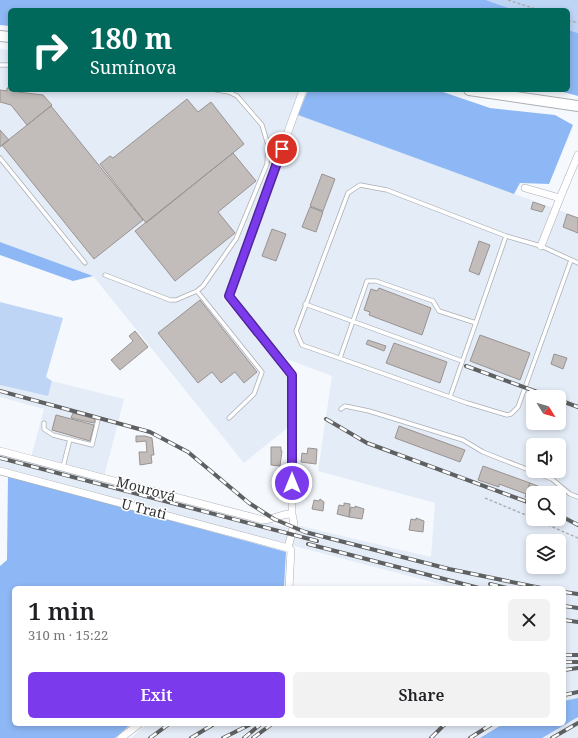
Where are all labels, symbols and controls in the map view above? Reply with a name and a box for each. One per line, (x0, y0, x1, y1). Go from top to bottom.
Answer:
text: 180 m (90, 19, 172, 57)
icon: right (24, 24, 76, 76)
text: Sumínova (90, 55, 177, 79)
pin (265, 132, 299, 166)
icon: arrive (271, 138, 293, 160)
north arrow (526, 390, 566, 430)
map controls (526, 390, 566, 574)
button: sound (526, 438, 566, 478)
position arrow (271, 462, 313, 504)
street label: Mourová (114, 471, 178, 506)
button: search (526, 486, 566, 526)
street label: U Trati (120, 494, 169, 523)
button: layers (526, 534, 566, 574)
text: 1 min (28, 594, 95, 627)
button: close (508, 599, 550, 641)
text: 310 m · 15:22 (28, 626, 108, 644)
button: Exit (28, 672, 285, 718)
button: Share (293, 672, 550, 718)

